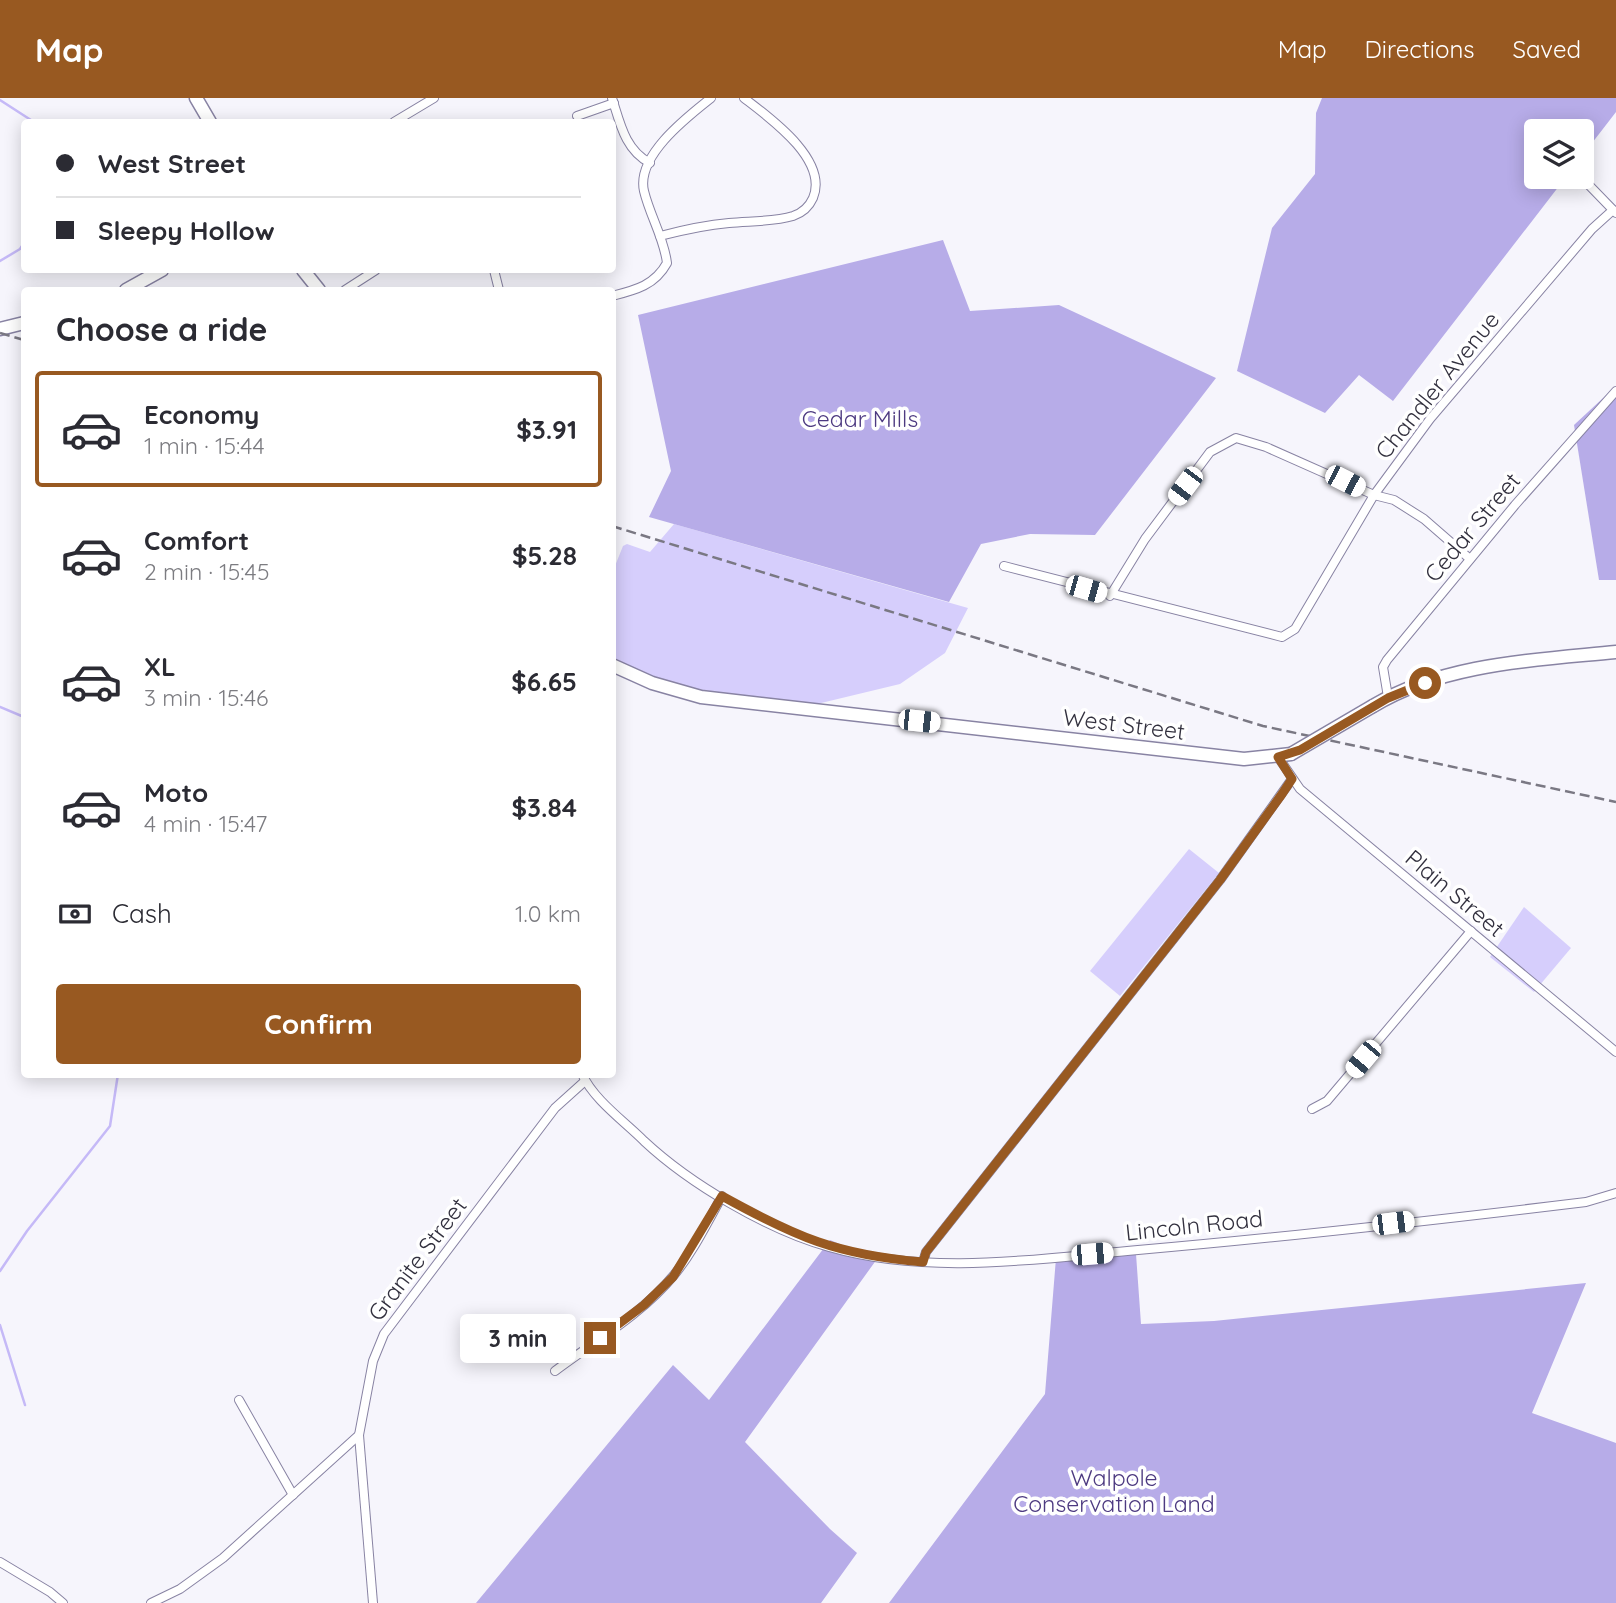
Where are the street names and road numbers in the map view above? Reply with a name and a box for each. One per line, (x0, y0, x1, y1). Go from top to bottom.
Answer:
street label: Chandler Avenue (1369, 306, 1505, 464)
street label: Cedar Street (1418, 466, 1526, 588)
street label: West Street (1061, 702, 1187, 746)
street label: Plain Street (1400, 843, 1511, 943)
street label: Granite Street (361, 1192, 473, 1326)
street label: Lincoln Road (1124, 1203, 1264, 1247)

